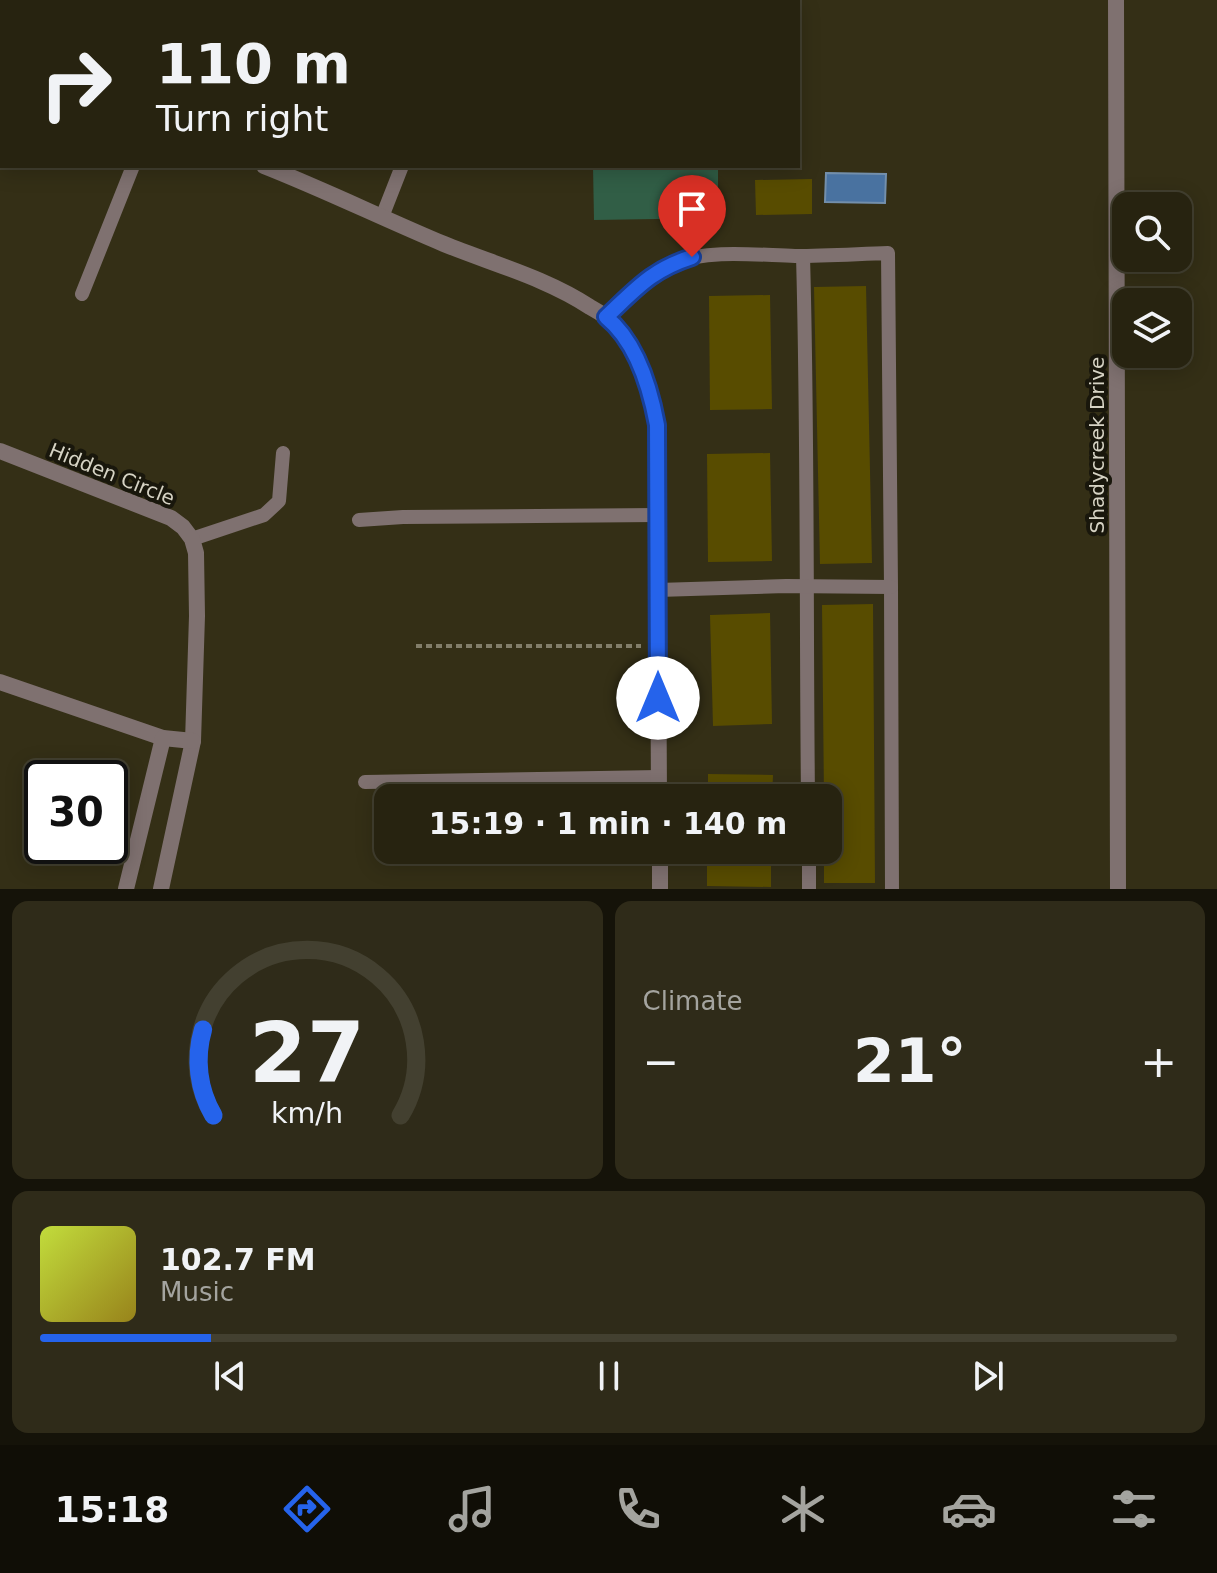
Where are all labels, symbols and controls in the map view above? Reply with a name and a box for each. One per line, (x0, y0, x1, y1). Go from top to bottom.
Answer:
text: 110 m (156, 31, 351, 96)
icon: right (24, 32, 128, 136)
text: Turn right (156, 98, 328, 139)
pin (658, 175, 726, 257)
icon: arrive (670, 187, 714, 231)
map controls (1112, 192, 1192, 368)
button: search (1112, 192, 1192, 272)
button: layers (1112, 288, 1192, 368)
street label: Shadycreek Drive (1085, 357, 1109, 533)
street label: Hidden Circle (46, 438, 178, 510)
position arrow (616, 656, 700, 740)
speed limit sign: 30 (24, 760, 128, 864)
text: 15:19 · 1 min · 140 m (429, 806, 787, 841)
text: Climate (643, 986, 743, 1016)
text: 27 (249, 1005, 365, 1102)
text: 21° (853, 1026, 967, 1096)
text: − (643, 1036, 679, 1087)
text: + (1140, 1036, 1177, 1087)
text: km/h (271, 1096, 343, 1130)
text: 102.7 FM (160, 1242, 316, 1277)
text: Music (160, 1277, 234, 1307)
icon: previous (208, 1354, 252, 1398)
icon: pause (587, 1354, 631, 1398)
icon: next (966, 1354, 1010, 1398)
icon: directions (279, 1481, 335, 1537)
icon: music (444, 1481, 500, 1537)
icon: phone (610, 1481, 666, 1537)
icon: climate (775, 1481, 831, 1537)
icon: car (941, 1481, 997, 1537)
icon: filters (1106, 1481, 1162, 1537)
text: 15:18 (55, 1489, 169, 1530)

